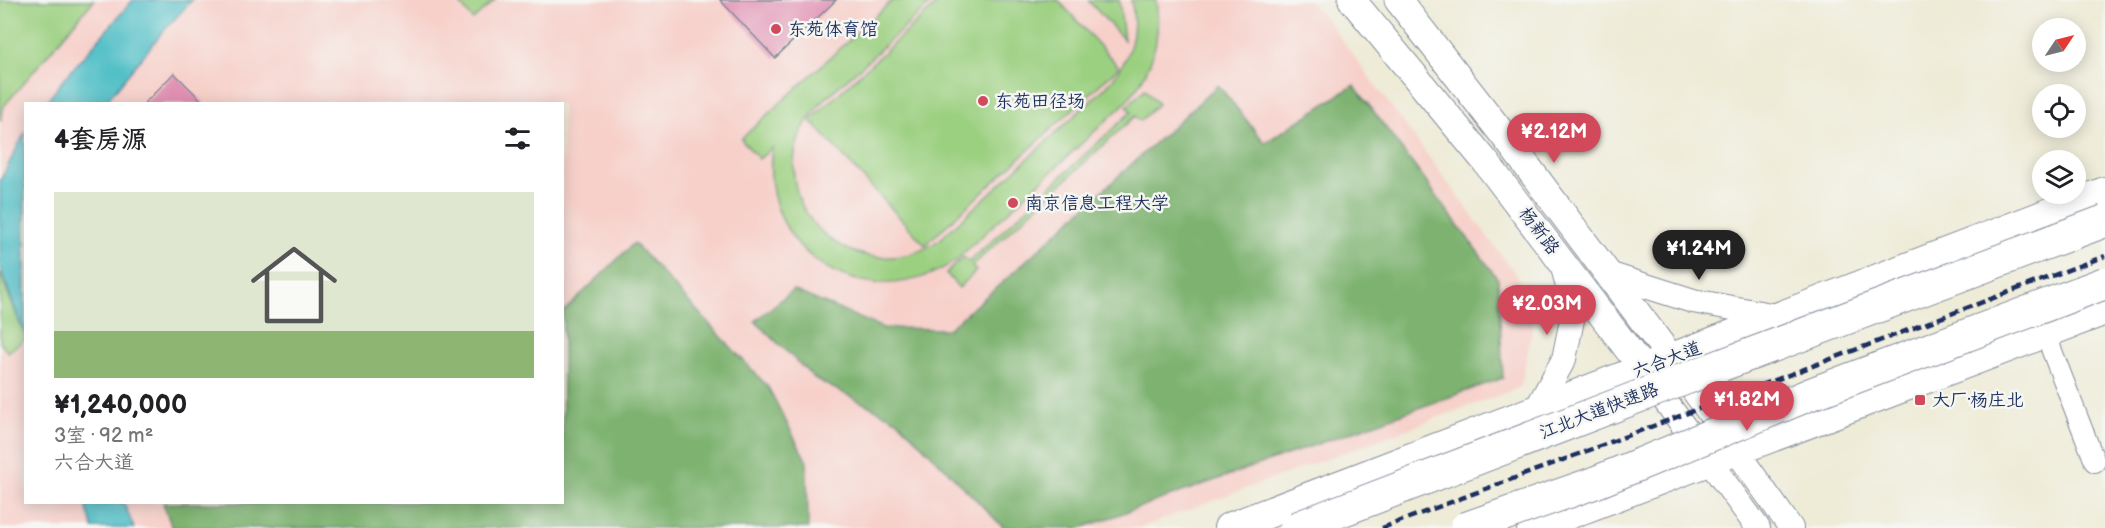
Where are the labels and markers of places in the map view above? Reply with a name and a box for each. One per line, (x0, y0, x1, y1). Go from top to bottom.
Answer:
place label: 东苑体育馆 (788, 19, 878, 40)
marker: 东苑体育馆 (769, 22, 783, 36)
place label: 东苑田径场 (995, 91, 1085, 112)
marker: 东苑田径场 (976, 94, 990, 108)
pin: ¥2.12M (1505, 113, 1603, 164)
place label: 南京信息工程大学 (1025, 193, 1169, 214)
marker: 南京信息工程大学 (1006, 196, 1020, 210)
pin: ¥1.24M (1650, 230, 1748, 281)
pin: ¥2.03M (1498, 285, 1596, 336)
pin: ¥1.82M (1698, 381, 1796, 432)
place label: 大厂·杨庄北 (1932, 390, 2024, 411)
marker: 大厂·杨庄北 (1913, 393, 1927, 407)

